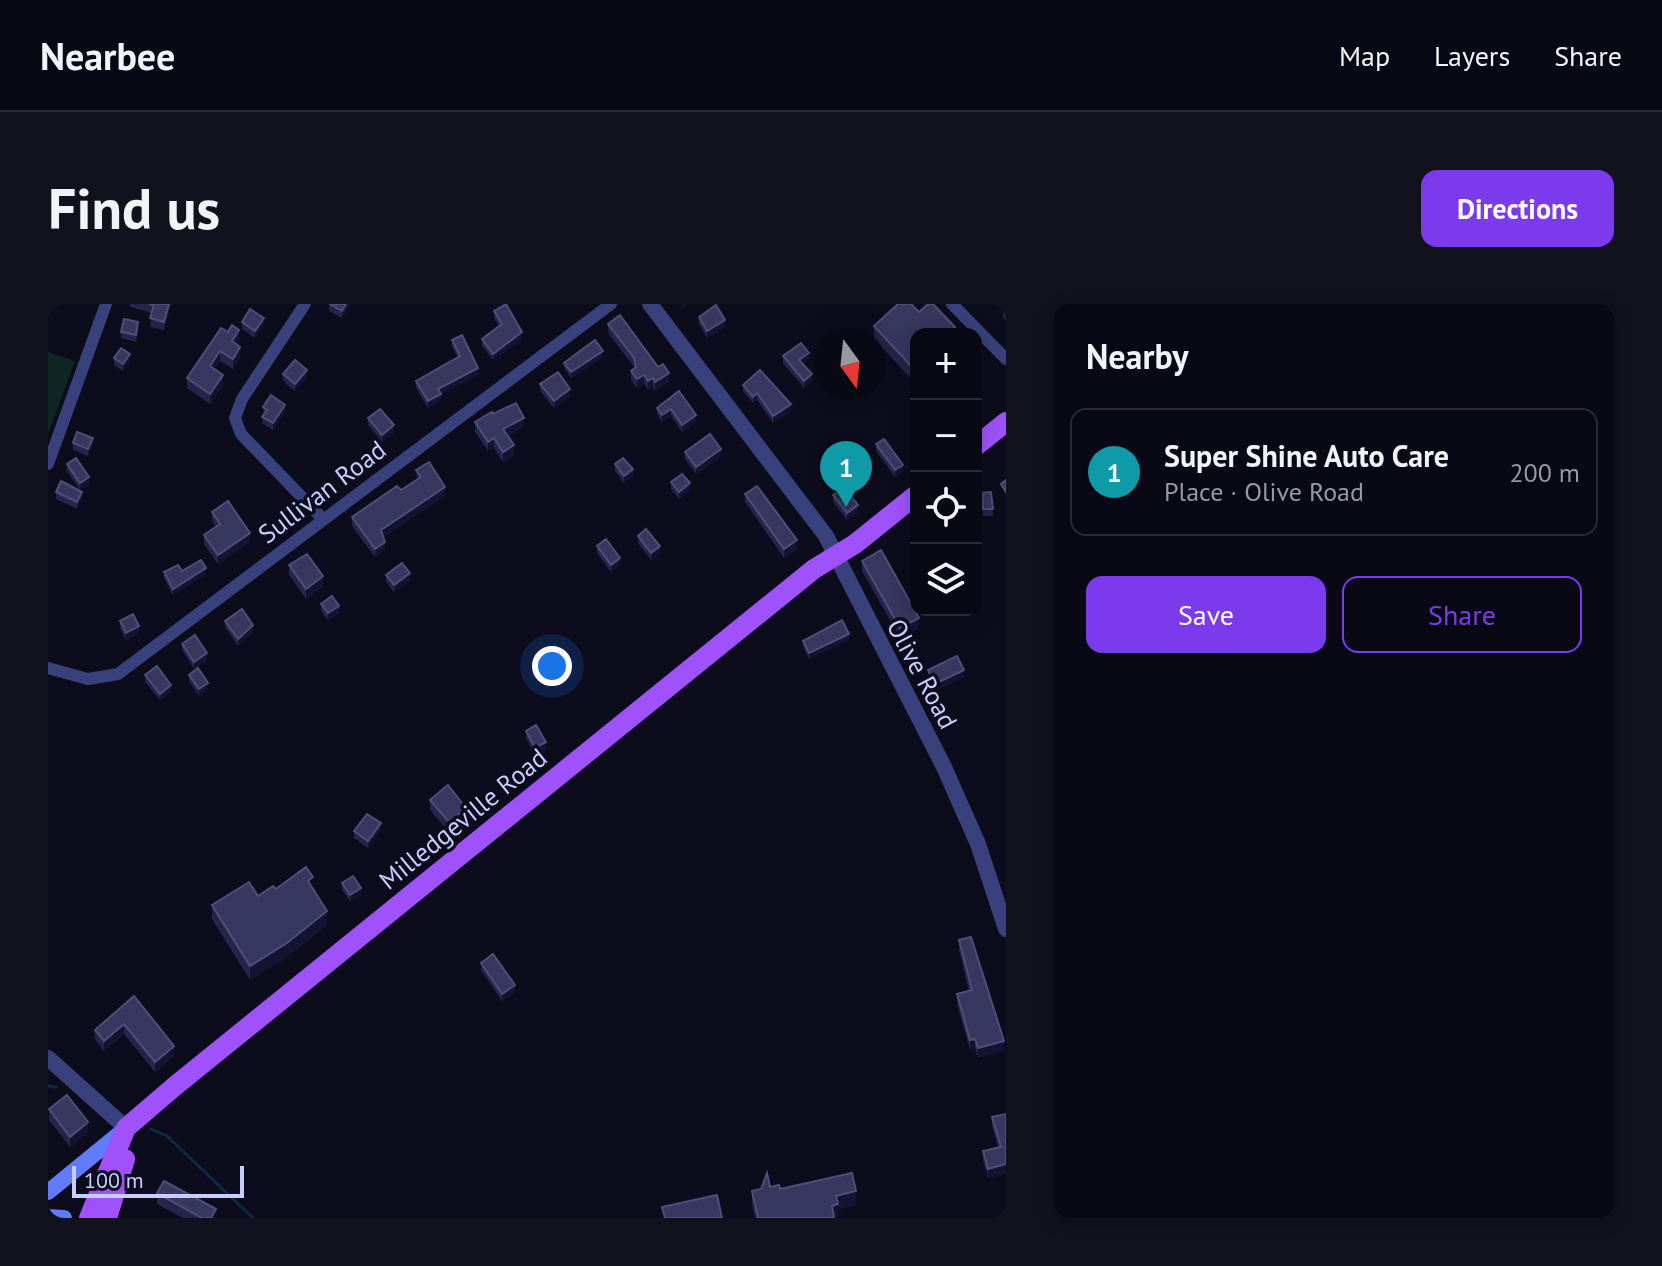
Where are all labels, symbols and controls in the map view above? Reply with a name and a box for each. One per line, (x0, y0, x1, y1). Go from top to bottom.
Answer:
text: Nearbee (40, 31, 175, 80)
text: Map (1339, 37, 1390, 74)
text: Layers (1434, 37, 1510, 74)
text: Share (1554, 37, 1622, 74)
button: Directions (1421, 170, 1614, 247)
text: Find us (48, 172, 220, 244)
north arrow (814, 328, 886, 400)
map controls (910, 328, 982, 616)
button: + (910, 328, 982, 400)
text: Nearby (1086, 334, 1188, 378)
button: − (910, 400, 982, 472)
street label: Sullivan Road (251, 433, 392, 550)
text: Super Shine Auto Care (1164, 436, 1449, 475)
pin: 1 (820, 441, 872, 507)
text: 1 (1107, 456, 1121, 489)
text: 200 m (1509, 456, 1580, 489)
button: locate (910, 472, 982, 544)
text: Place · Olive Road (1164, 475, 1364, 508)
button: layers (910, 544, 982, 616)
button: Save (1086, 576, 1326, 653)
button: Share (1342, 576, 1582, 653)
street label: Olive Road (880, 613, 965, 734)
your location (532, 646, 572, 686)
street label: Milledgeville Road (372, 741, 553, 896)
scale bar (72, 1162, 244, 1198)
text: 100 m (84, 1166, 144, 1194)

